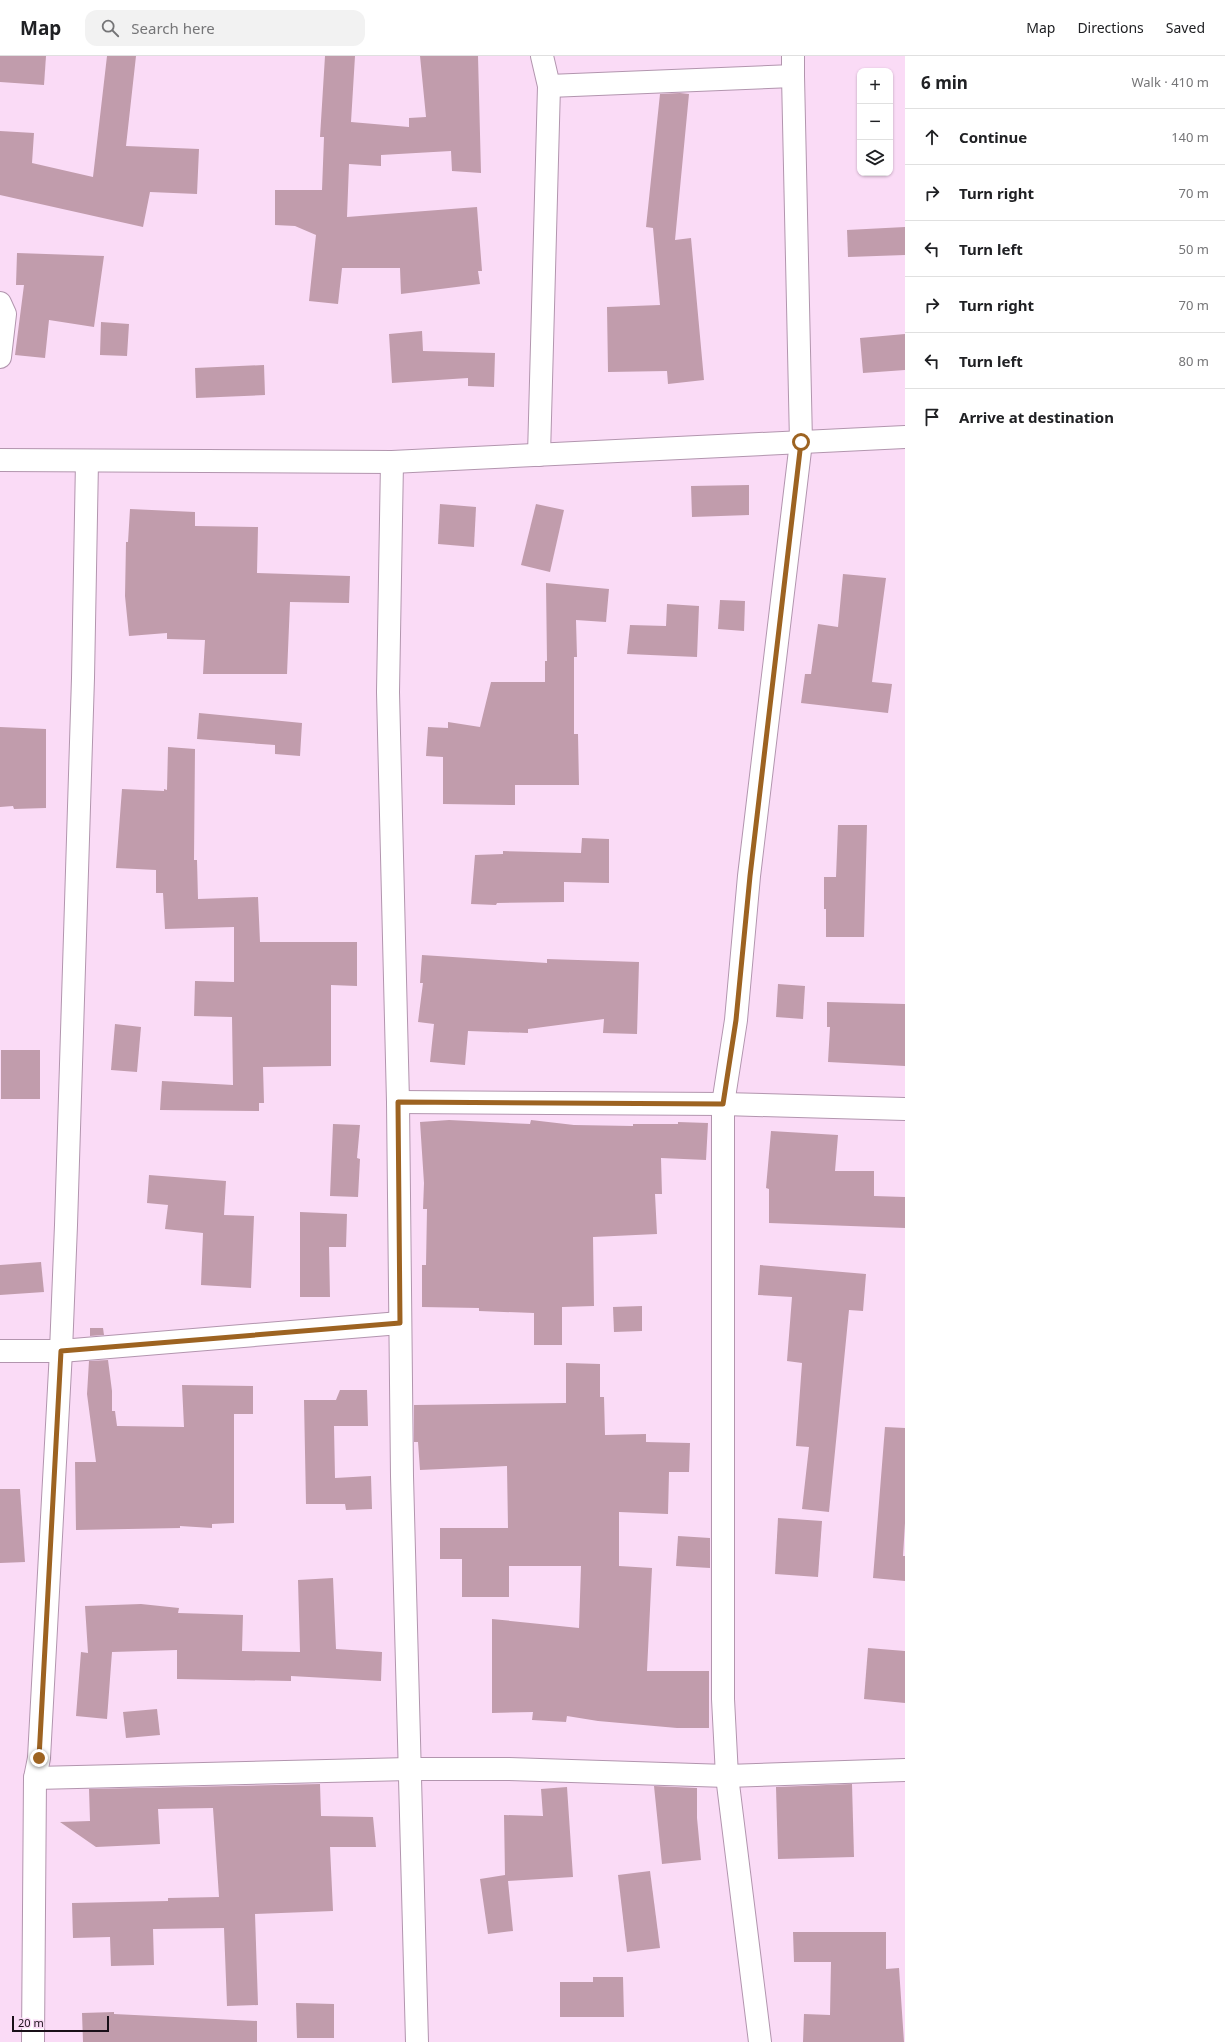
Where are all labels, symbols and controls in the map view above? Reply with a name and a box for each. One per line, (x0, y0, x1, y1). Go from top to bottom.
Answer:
search box (85, 10, 365, 46)
text: Map (20, 15, 61, 41)
icon: search (99, 17, 121, 39)
text: Search here (131, 18, 215, 38)
text: Map (1026, 18, 1055, 37)
text: Directions (1077, 18, 1144, 37)
text: Saved (1166, 18, 1205, 37)
map controls (857, 68, 893, 176)
button: + (857, 68, 893, 104)
text: 6 min (921, 71, 968, 94)
text: Walk · 410 m (1131, 73, 1209, 91)
button: − (857, 104, 893, 140)
icon: ahead (921, 126, 943, 148)
text: Continue (959, 127, 1027, 147)
text: 140 m (1171, 128, 1209, 146)
button: layers (857, 140, 893, 176)
icon: right (921, 182, 943, 204)
text: Turn right (959, 183, 1034, 203)
text: 70 m (1179, 184, 1209, 202)
icon: left (921, 238, 943, 260)
text: Turn left (959, 239, 1023, 259)
text: 50 m (1179, 240, 1209, 258)
icon: right (921, 294, 943, 316)
text: Turn right (959, 295, 1034, 315)
text: 70 m (1179, 296, 1209, 314)
icon: left (921, 350, 943, 372)
text: Turn left (959, 351, 1023, 371)
text: 80 m (1179, 352, 1209, 370)
icon: arrive (921, 406, 943, 428)
text: Arrive at destination (959, 407, 1114, 427)
route start (792, 433, 810, 451)
route end (30, 1749, 48, 1767)
scale bar (12, 2014, 109, 2033)
text: 20 m (18, 2015, 44, 2030)

